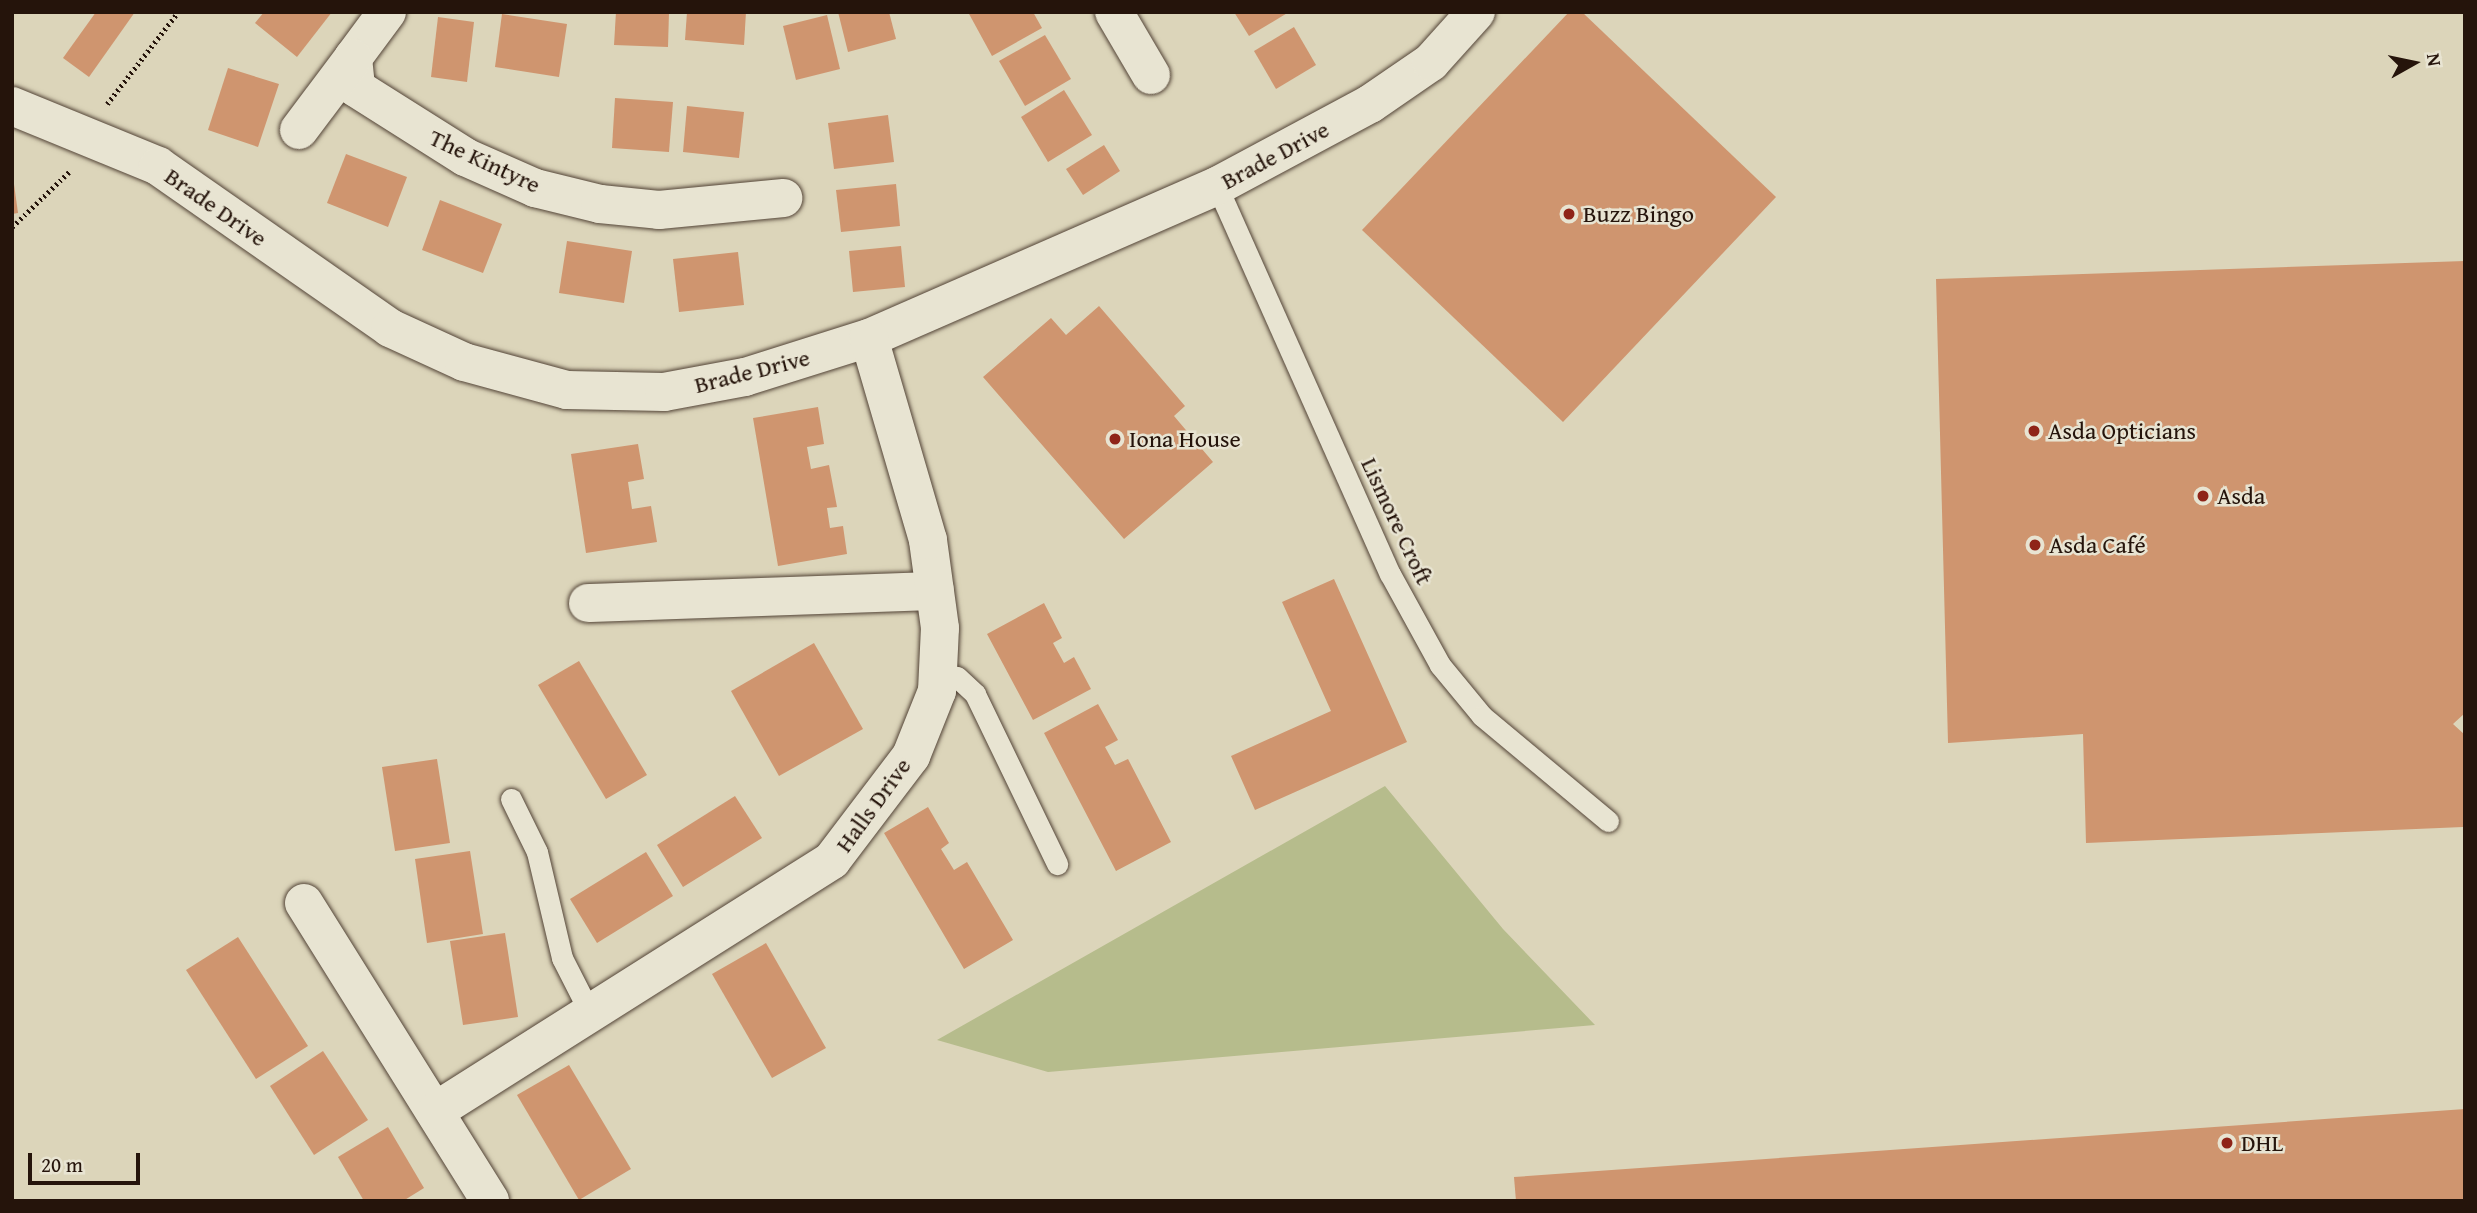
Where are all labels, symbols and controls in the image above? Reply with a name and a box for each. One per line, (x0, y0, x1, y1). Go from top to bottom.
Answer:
north arrow (2379, 28, 2449, 98)
text: N (2420, 51, 2450, 68)
street label: Brade Drive (1216, 115, 1334, 195)
street label: The Kintyre (425, 123, 545, 199)
street label: Brade Drive (159, 161, 273, 253)
place label: Buzz Bingo (1583, 200, 1694, 228)
marker: Buzz Bingo (1561, 206, 1577, 222)
street label: Brade Drive (691, 343, 813, 399)
place label: Asda Opticians (2048, 417, 2196, 445)
marker: Asda Opticians (2026, 423, 2042, 439)
place label: Iona House (1129, 425, 1241, 453)
marker: Iona House (1107, 431, 1123, 447)
street label: Lismore Croft (1355, 453, 1439, 589)
place label: Asda (2217, 482, 2265, 510)
marker: Asda (2195, 488, 2211, 504)
place label: Asda Café (2049, 531, 2146, 559)
marker: Asda Café (2027, 537, 2043, 553)
street label: Halls Drive (829, 752, 917, 858)
place label: DHL (2241, 1129, 2283, 1157)
marker: DHL (2219, 1135, 2235, 1151)
scale bar (32, 1140, 144, 1184)
text: 20 m (41, 1149, 83, 1180)

